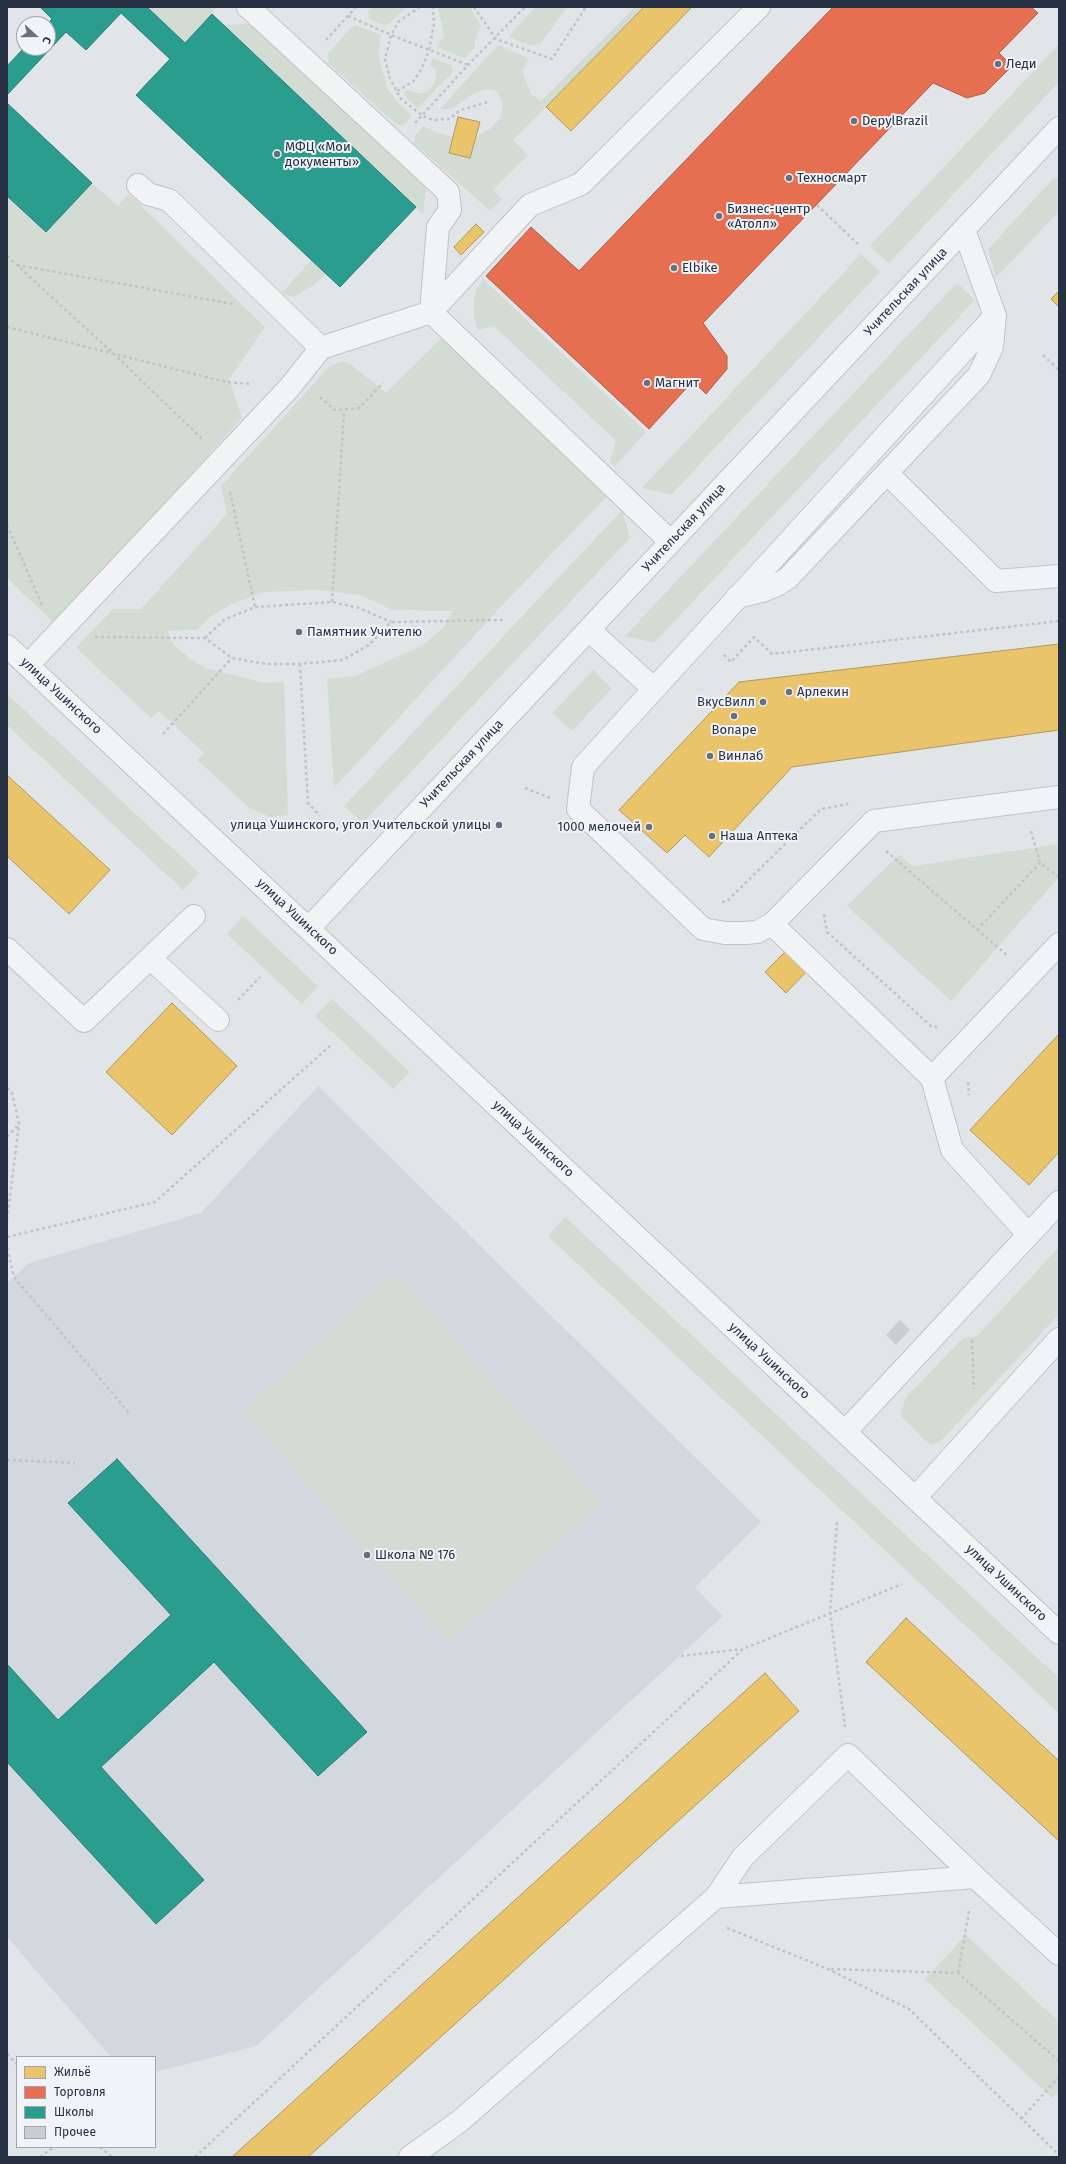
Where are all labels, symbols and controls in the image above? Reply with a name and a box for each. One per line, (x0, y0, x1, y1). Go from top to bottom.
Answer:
north arrow (16, 16, 56, 56)
text: С (40, 35, 54, 45)
place label: Леди (1006, 56, 1037, 72)
marker: Леди (993, 59, 1003, 69)
place label: DepylBrazil (862, 113, 928, 129)
marker: DepylBrazil (849, 116, 859, 126)
place label: МФЦ «Мои документы» (285, 139, 359, 170)
marker: МФЦ «Мои документы» (272, 149, 282, 159)
place label: Техносмарт (797, 170, 867, 186)
marker: Техносмарт (784, 173, 794, 183)
place label: Бизнес-центр «Атолл» (727, 201, 810, 232)
marker: Бизнес-центр «Атолл» (714, 211, 724, 221)
street label: Учительская улица (861, 245, 951, 339)
place label: Elbike (682, 260, 718, 276)
marker: Elbike (669, 263, 679, 273)
place label: Магнит (655, 375, 699, 391)
marker: Магнит (642, 378, 652, 388)
street label: Учительская улица (639, 481, 729, 575)
place label: Памятник Учителю (307, 624, 422, 640)
marker: Памятник Учителю (294, 627, 304, 637)
street label: улица Ушинского (17, 654, 105, 738)
place label: Арлекин (797, 684, 849, 700)
marker: Арлекин (784, 687, 794, 697)
place label: ВкусВилл (697, 694, 755, 710)
marker: ВкусВилл (758, 697, 768, 707)
marker: Bonape (729, 711, 739, 721)
street label: Учительская улица (417, 717, 507, 811)
place label: Bonape (712, 722, 756, 738)
place label: Винлаб (718, 748, 763, 764)
marker: Винлаб (705, 751, 715, 761)
place label: улица Ушинского, угол Учительской улицы (230, 817, 491, 833)
place label: 1000 мелочей (557, 819, 641, 835)
marker: улица Ушинского, угол Учительской улицы (494, 820, 504, 830)
marker: 1000 мелочей (644, 822, 654, 832)
place label: Наша Аптека (720, 828, 798, 844)
marker: Наша Аптека (707, 831, 717, 841)
street label: улица Ушинского (253, 875, 341, 959)
street label: улица Ушинского (489, 1097, 577, 1181)
street label: улица Ушинского (725, 1319, 813, 1403)
street label: улица Ушинского (962, 1541, 1050, 1625)
place label: Школа № 176 (375, 1547, 455, 1563)
marker: Школа № 176 (362, 1550, 372, 1560)
legend (16, 2056, 156, 2148)
text: Жильё (54, 2065, 91, 2079)
text: Торговля (54, 2085, 106, 2099)
text: Школы (54, 2105, 94, 2119)
text: Прочее (54, 2125, 96, 2139)

